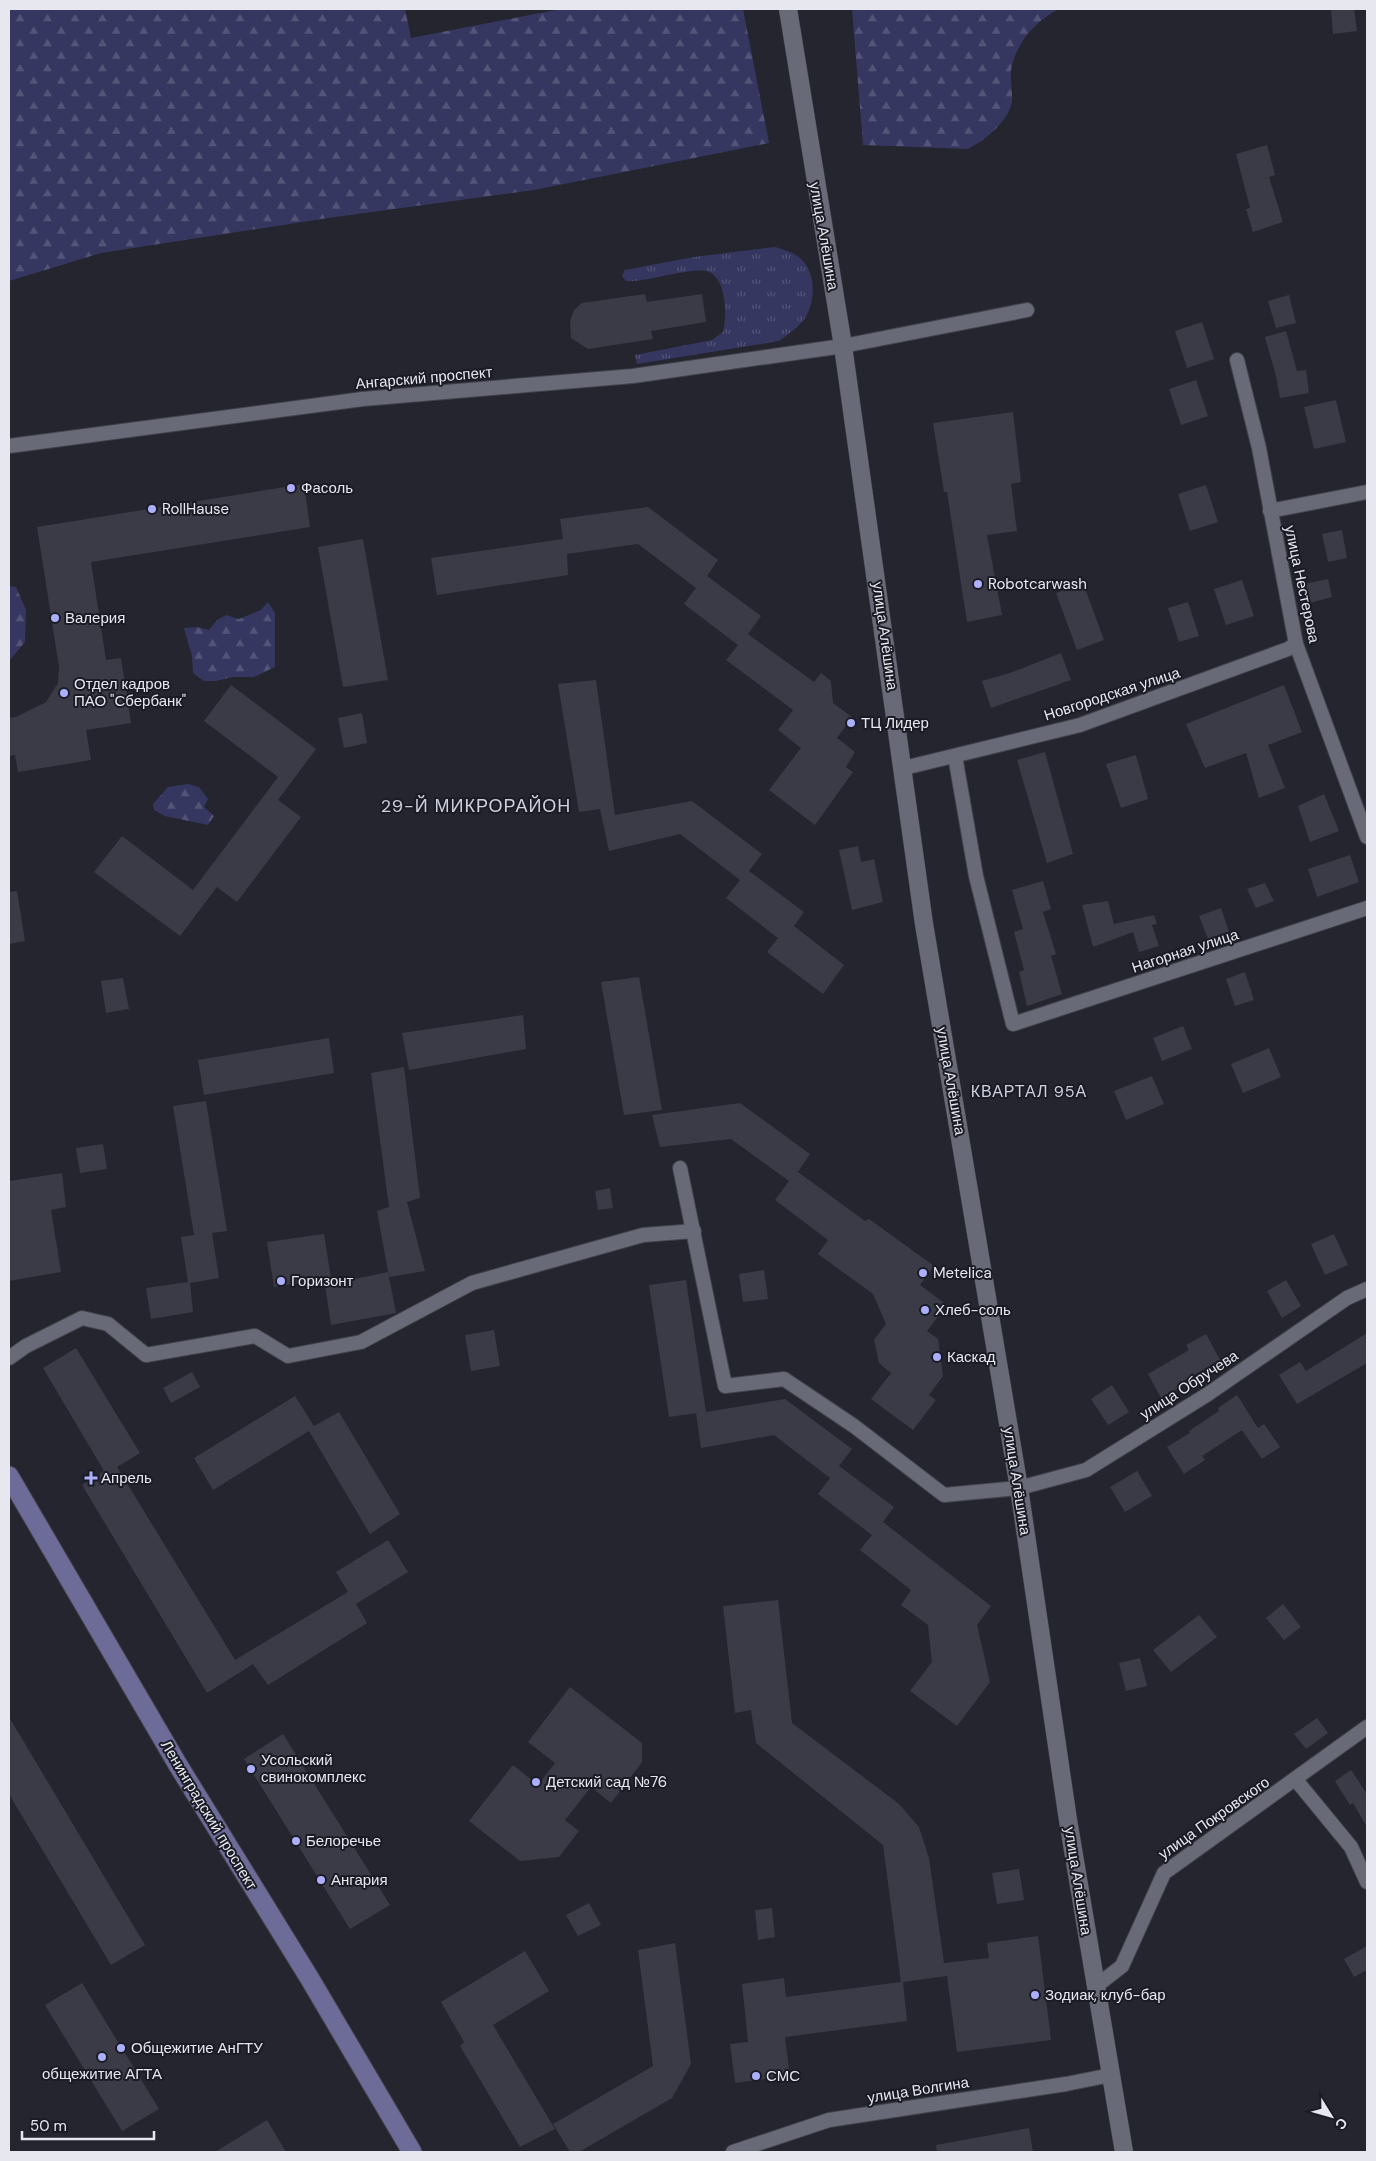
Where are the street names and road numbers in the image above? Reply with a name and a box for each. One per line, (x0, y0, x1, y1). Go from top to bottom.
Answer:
street label: улица Алёшина (805, 180, 843, 292)
street label: Ангарский проспект (355, 362, 493, 394)
street label: улица Нестерова (1280, 523, 1324, 645)
street label: улица Алёшина (867, 580, 903, 692)
street label: Новгородская улица (1041, 662, 1183, 725)
street label: Нагорная улица (1129, 924, 1241, 978)
street label: улица Алёшина (932, 1025, 970, 1137)
street label: улица Обручева (1136, 1345, 1243, 1424)
street label: улица Алёшина (999, 1425, 1036, 1537)
street label: Ленинградский проспект (156, 1736, 262, 1894)
street label: улица Покровского (1154, 1772, 1274, 1864)
street label: улица Алёшина (1060, 1825, 1097, 1937)
street label: улица Волгина (866, 2072, 971, 2108)

